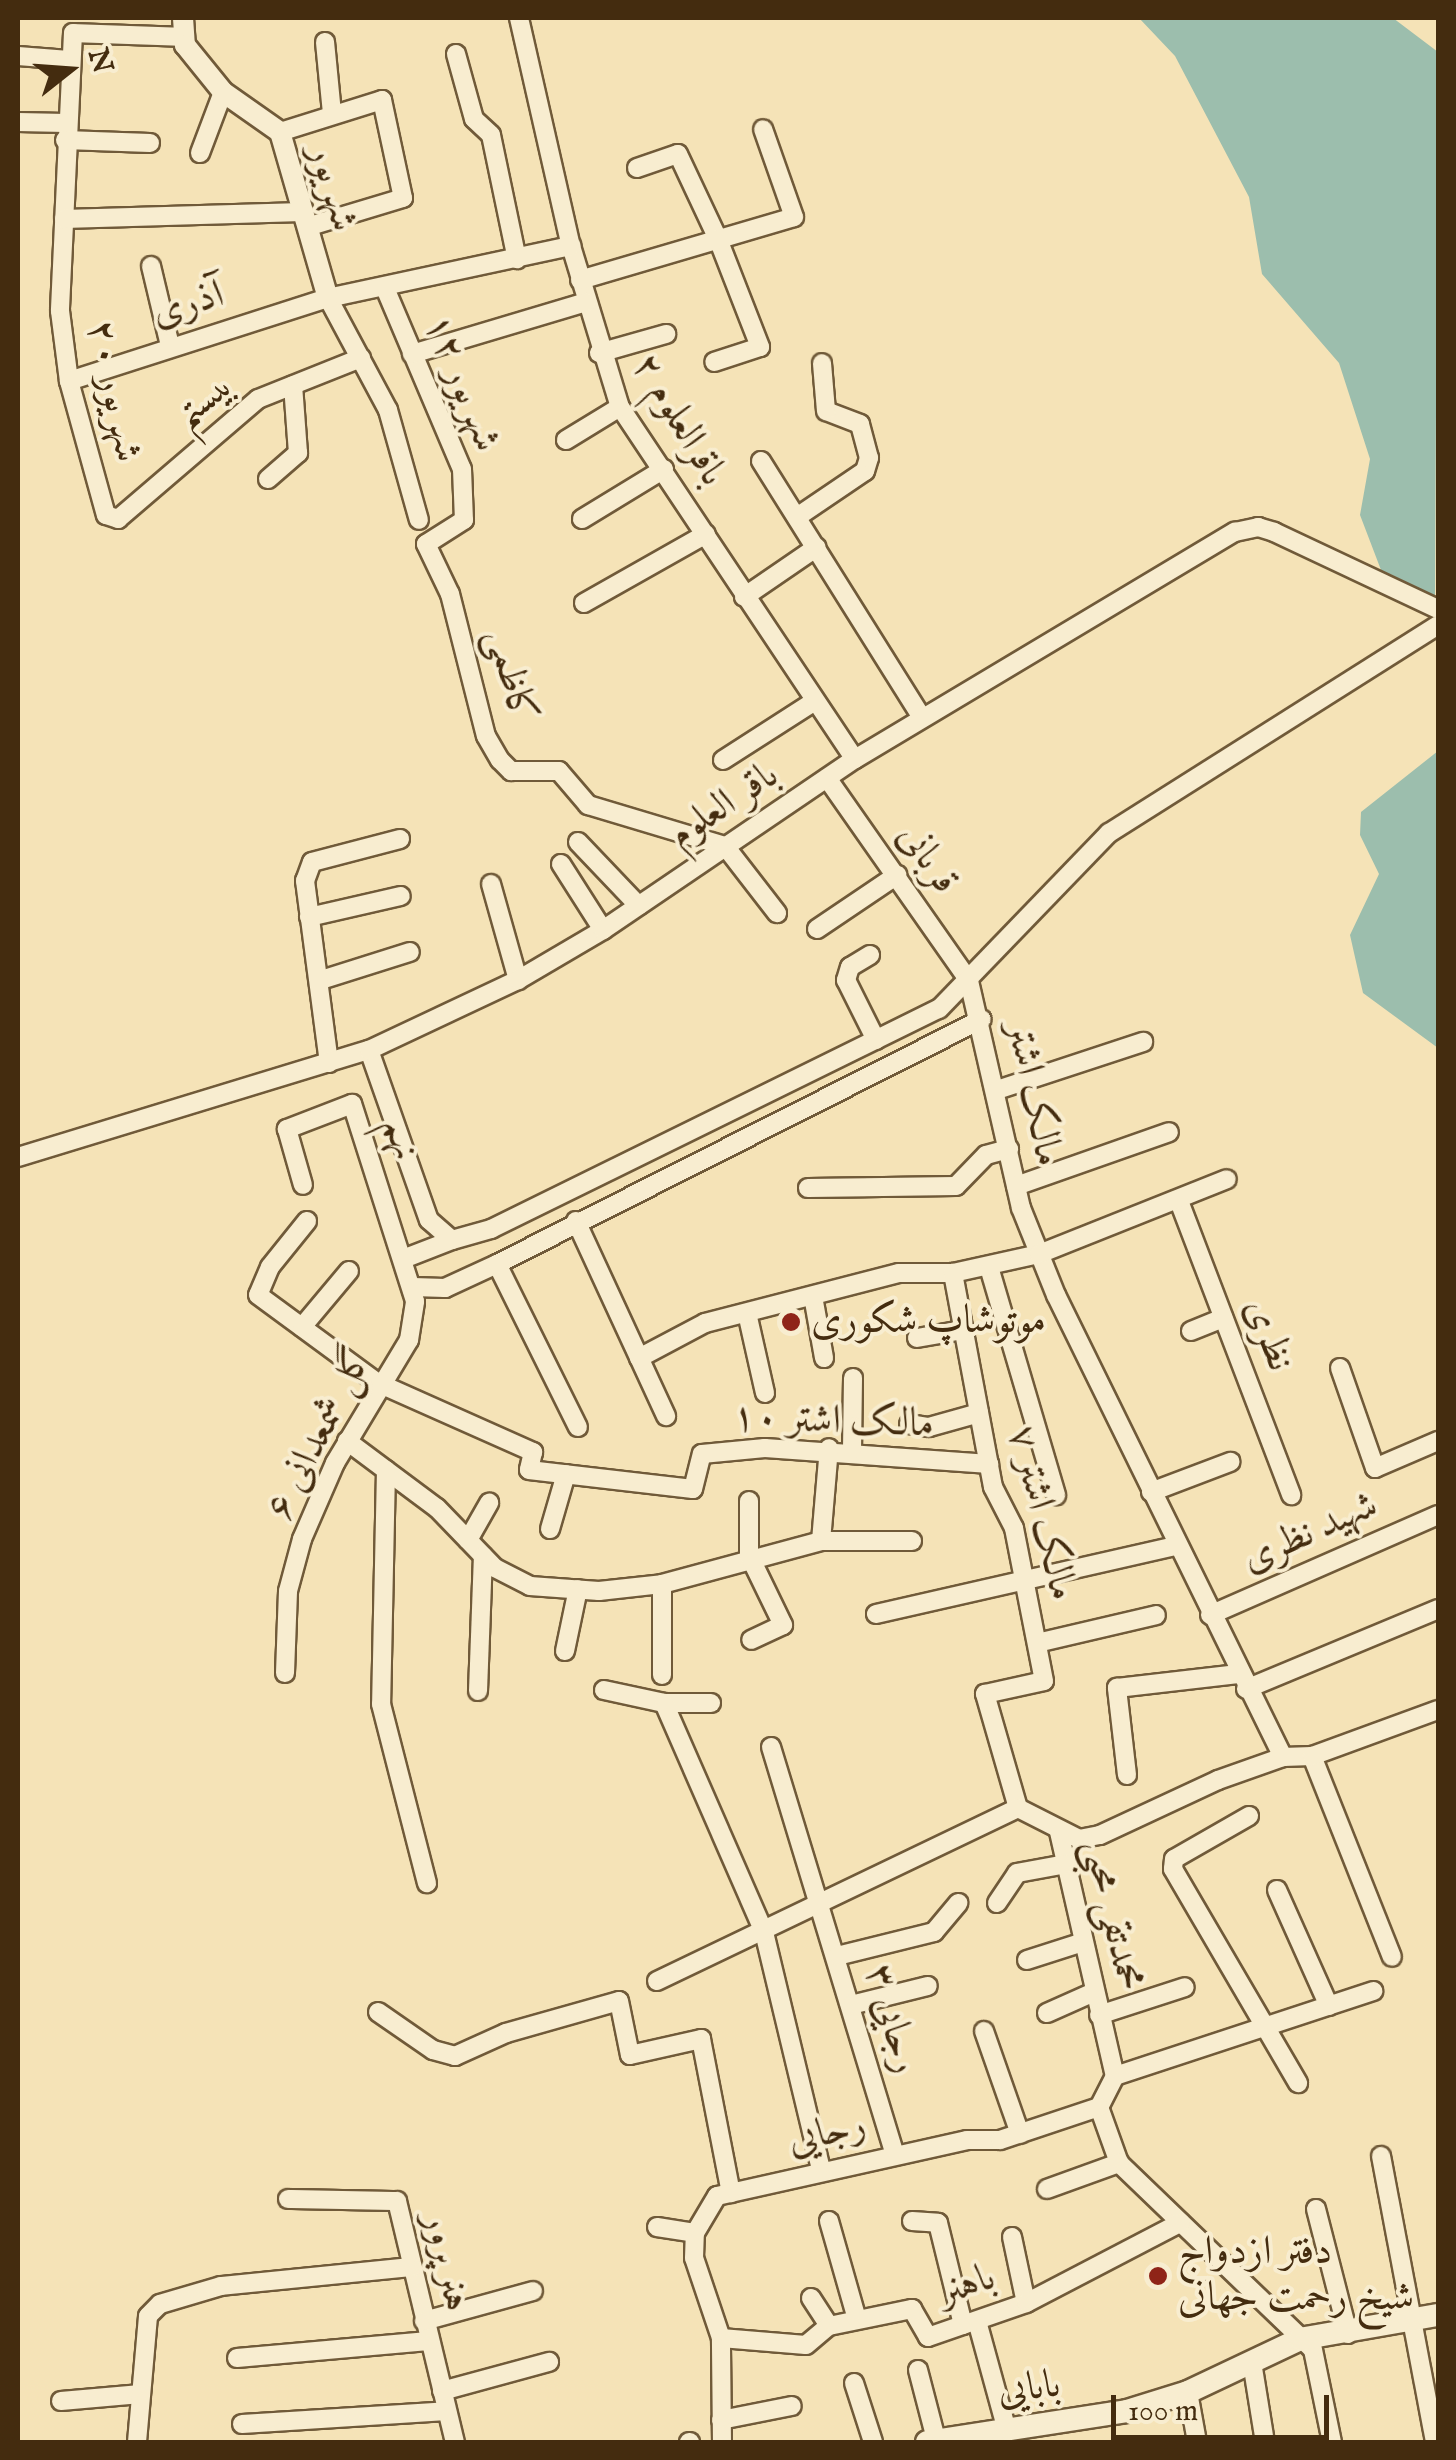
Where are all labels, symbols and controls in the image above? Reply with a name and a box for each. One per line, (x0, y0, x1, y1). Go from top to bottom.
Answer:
north arrow (20, 20, 120, 120)
text: N (79, 44, 119, 78)
street label: شهریور (297, 139, 367, 237)
street label: آذری (146, 271, 230, 339)
street label: شهریور ۱۲ (412, 307, 510, 459)
street label: شهریور ۲۰ (75, 316, 151, 466)
street label: باقرالعلوم ۲ (620, 345, 736, 495)
street label: بیستم (164, 362, 244, 440)
street label: کاظمی (474, 624, 546, 728)
street label: باقر العلوم (660, 752, 788, 860)
street label: قربانی (886, 815, 968, 903)
street label: مالک اشتر (994, 1017, 1072, 1171)
street label: نهم (371, 1112, 429, 1166)
street label: نظری (1232, 1292, 1304, 1378)
place label: موتوشاپ شکوری (811, 1298, 1046, 1346)
marker: موتوشاپ شکوری (780, 1311, 802, 1333)
street label: گل شمعدانی ۶ (256, 1339, 384, 1529)
street label: مالک اشتر ۱۰ (731, 1394, 935, 1450)
street label: مالک اشتر ۷ (996, 1421, 1086, 1605)
street label: شهید نظری (1235, 1482, 1385, 1584)
street label: محمدتقی محبی (1071, 1835, 1153, 1995)
street label: رجایی ۳ (853, 1959, 929, 2079)
street label: رجایی (783, 2102, 871, 2166)
street label: هنر پرور (411, 2208, 481, 2316)
place label: دفتر ازدواج شیخ رحمت جهانی (1178, 2229, 1414, 2323)
street label: باهنر (932, 2254, 1002, 2318)
marker: دفتر ازدواج شیخ رحمت جهانی (1147, 2265, 1169, 2287)
street label: بابایی (995, 2361, 1063, 2417)
scale bar (1116, 2375, 1334, 2437)
text: 100 m (1128, 2393, 1198, 2431)

